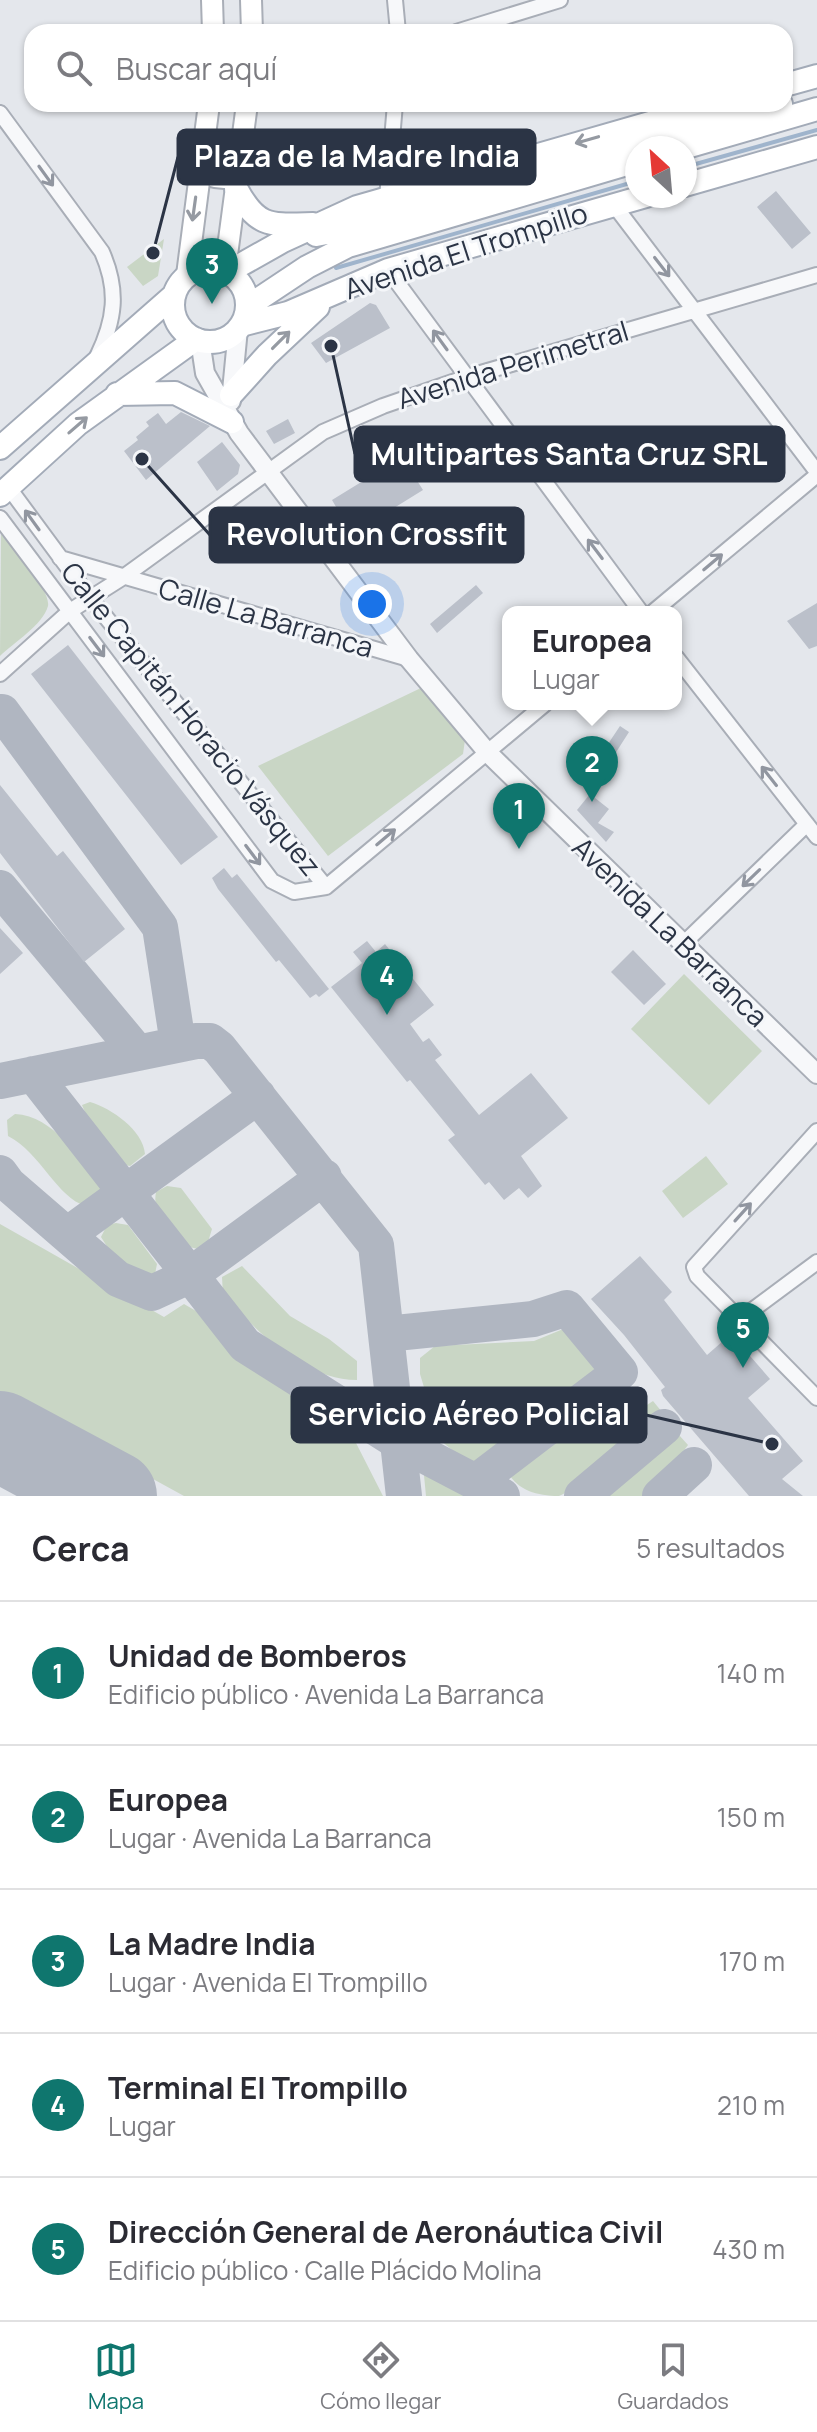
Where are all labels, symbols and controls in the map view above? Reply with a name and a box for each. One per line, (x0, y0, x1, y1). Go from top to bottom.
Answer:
search box (24, 24, 793, 112)
icon: search (52, 46, 96, 90)
text: Buscar aquí (116, 48, 277, 89)
callout: Plaza de la Madre India (178, 130, 535, 184)
one-way arrow (575, 134, 600, 148)
text: Plaza de la Madre India (194, 135, 520, 176)
north arrow (625, 136, 697, 208)
one-way arrow (38, 164, 54, 186)
street label: Avenida El Trompillo (339, 193, 592, 307)
one-way arrow (186, 196, 201, 221)
pin: 3 (186, 238, 238, 304)
one-way arrow (653, 256, 670, 277)
street label: Avenida Perimetral (392, 311, 633, 417)
one-way arrow (432, 330, 448, 352)
one-way arrow (271, 331, 291, 350)
one-way arrow (67, 416, 87, 434)
callout: Multipartes Santa Cruz SRL (355, 427, 784, 481)
text: Multipartes Santa Cruz SRL (371, 433, 767, 474)
callout: Revolution Crossfit (210, 508, 523, 562)
one-way arrow (24, 510, 41, 531)
text: Revolution Crossfit (226, 513, 508, 554)
one-way arrow (586, 539, 603, 561)
one-way arrow (702, 553, 722, 571)
street label: Calle Capitán Horacio Vásquez (53, 554, 330, 883)
street label: Calle La Barranca (155, 568, 378, 666)
your location (352, 584, 392, 624)
popup (502, 606, 682, 710)
text: Europea (532, 620, 652, 661)
one-way arrow (89, 636, 106, 657)
text: Lugar (532, 661, 600, 697)
pin: 2 (566, 736, 618, 802)
one-way arrow (761, 766, 778, 787)
pin: 1 (493, 783, 545, 849)
one-way arrow (375, 828, 396, 846)
street label: Avenida La Barranca (565, 828, 777, 1035)
one-way arrow (245, 844, 261, 866)
one-way arrow (742, 868, 761, 887)
pin: 4 (361, 949, 413, 1015)
one-way arrow (733, 1202, 752, 1222)
pin: 5 (717, 1302, 769, 1368)
callout: Servicio Aéreo Policial (292, 1388, 646, 1442)
text: Servicio Aéreo Policial (308, 1393, 630, 1434)
text: Cerca (32, 1525, 130, 1571)
text: 5 resultados (636, 1530, 785, 1566)
text: Unidad de Bomberos (108, 1635, 407, 1676)
text: 1 (52, 1655, 64, 1691)
text: 140 m (716, 1655, 785, 1691)
text: Edificio público · Avenida La Barranca (108, 1676, 544, 1712)
text: Europea (108, 1779, 228, 1820)
text: 2 (50, 1799, 66, 1835)
text: 150 m (717, 1799, 785, 1835)
text: Lugar · Avenida La Barranca (108, 1820, 432, 1856)
text: La Madre India (108, 1923, 316, 1964)
text: 3 (50, 1943, 66, 1979)
text: 170 m (719, 1943, 785, 1979)
text: Lugar · Avenida El Trompillo (108, 1964, 428, 2000)
text: Terminal El Trompillo (108, 2067, 408, 2108)
text: 4 (50, 2087, 66, 2123)
text: 210 m (717, 2087, 785, 2123)
text: Lugar (108, 2108, 176, 2144)
text: Dirección General de Aeronáutica Civil (108, 2211, 663, 2252)
text: 5 (50, 2231, 66, 2267)
text: 430 m (712, 2231, 785, 2267)
text: Edificio público · Calle Plácido Molina (108, 2252, 542, 2288)
tab: Mapa (88, 2338, 144, 2416)
tab: Cómo llegar (320, 2338, 441, 2416)
tab: Guardados (618, 2338, 729, 2416)

